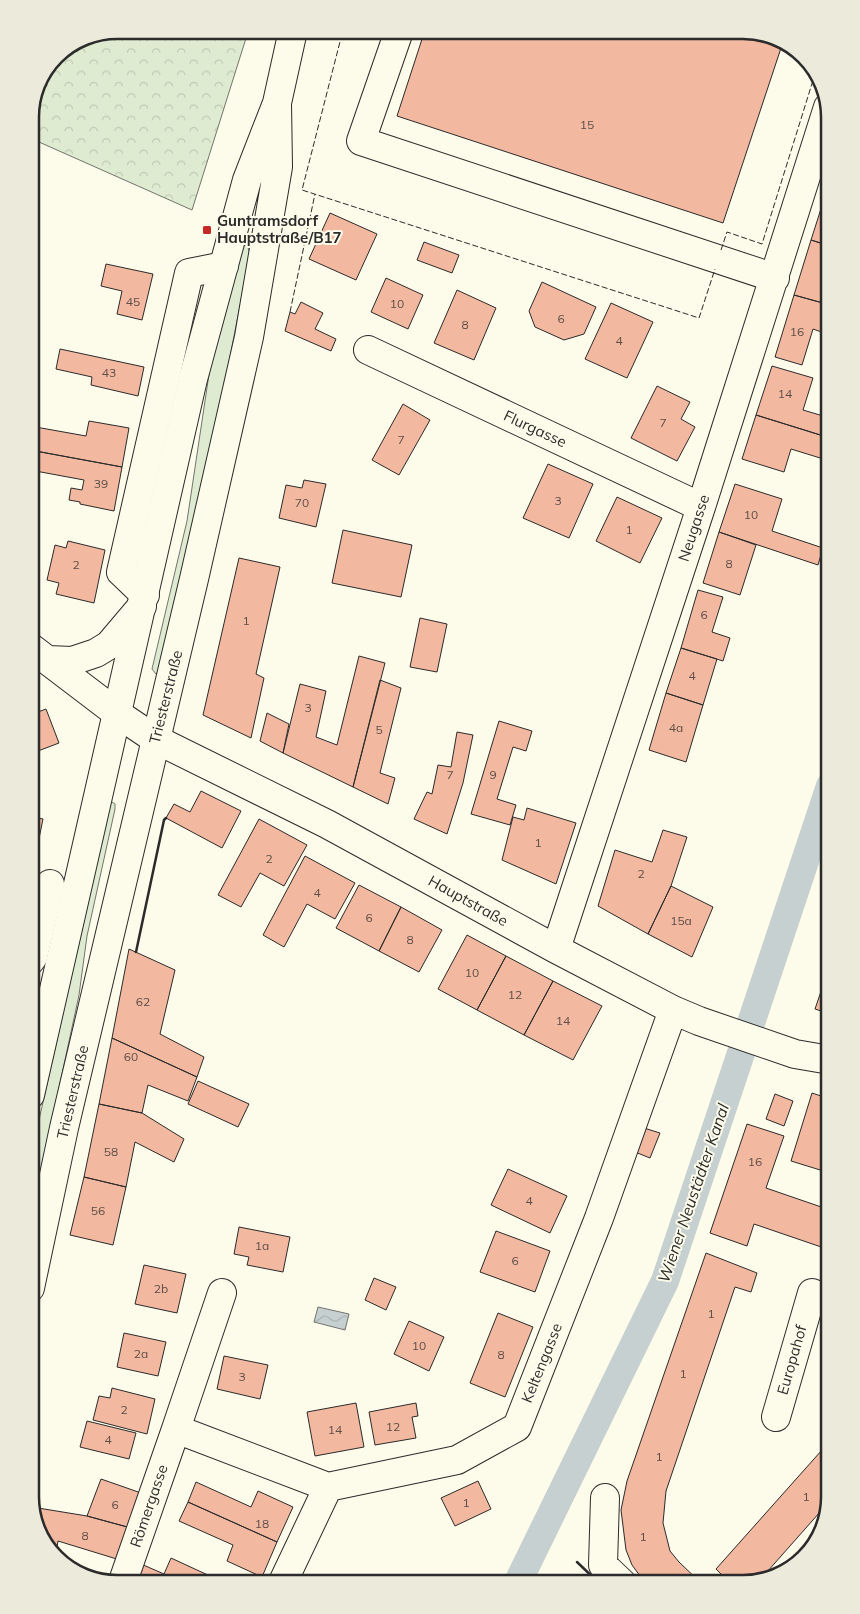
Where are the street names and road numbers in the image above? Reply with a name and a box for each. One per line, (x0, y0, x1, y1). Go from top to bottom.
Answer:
street label: Flurgasse (501, 406, 570, 451)
street label: Neugasse (674, 492, 713, 564)
street label: Triesterstraße (145, 648, 186, 746)
street label: Hauptstraße (425, 871, 511, 930)
street label: Triesterstraße (52, 1043, 93, 1141)
street label: Keltengasse (517, 1320, 566, 1405)
street label: Europahof (772, 1322, 811, 1397)
street label: Römergasse (125, 1462, 172, 1550)

